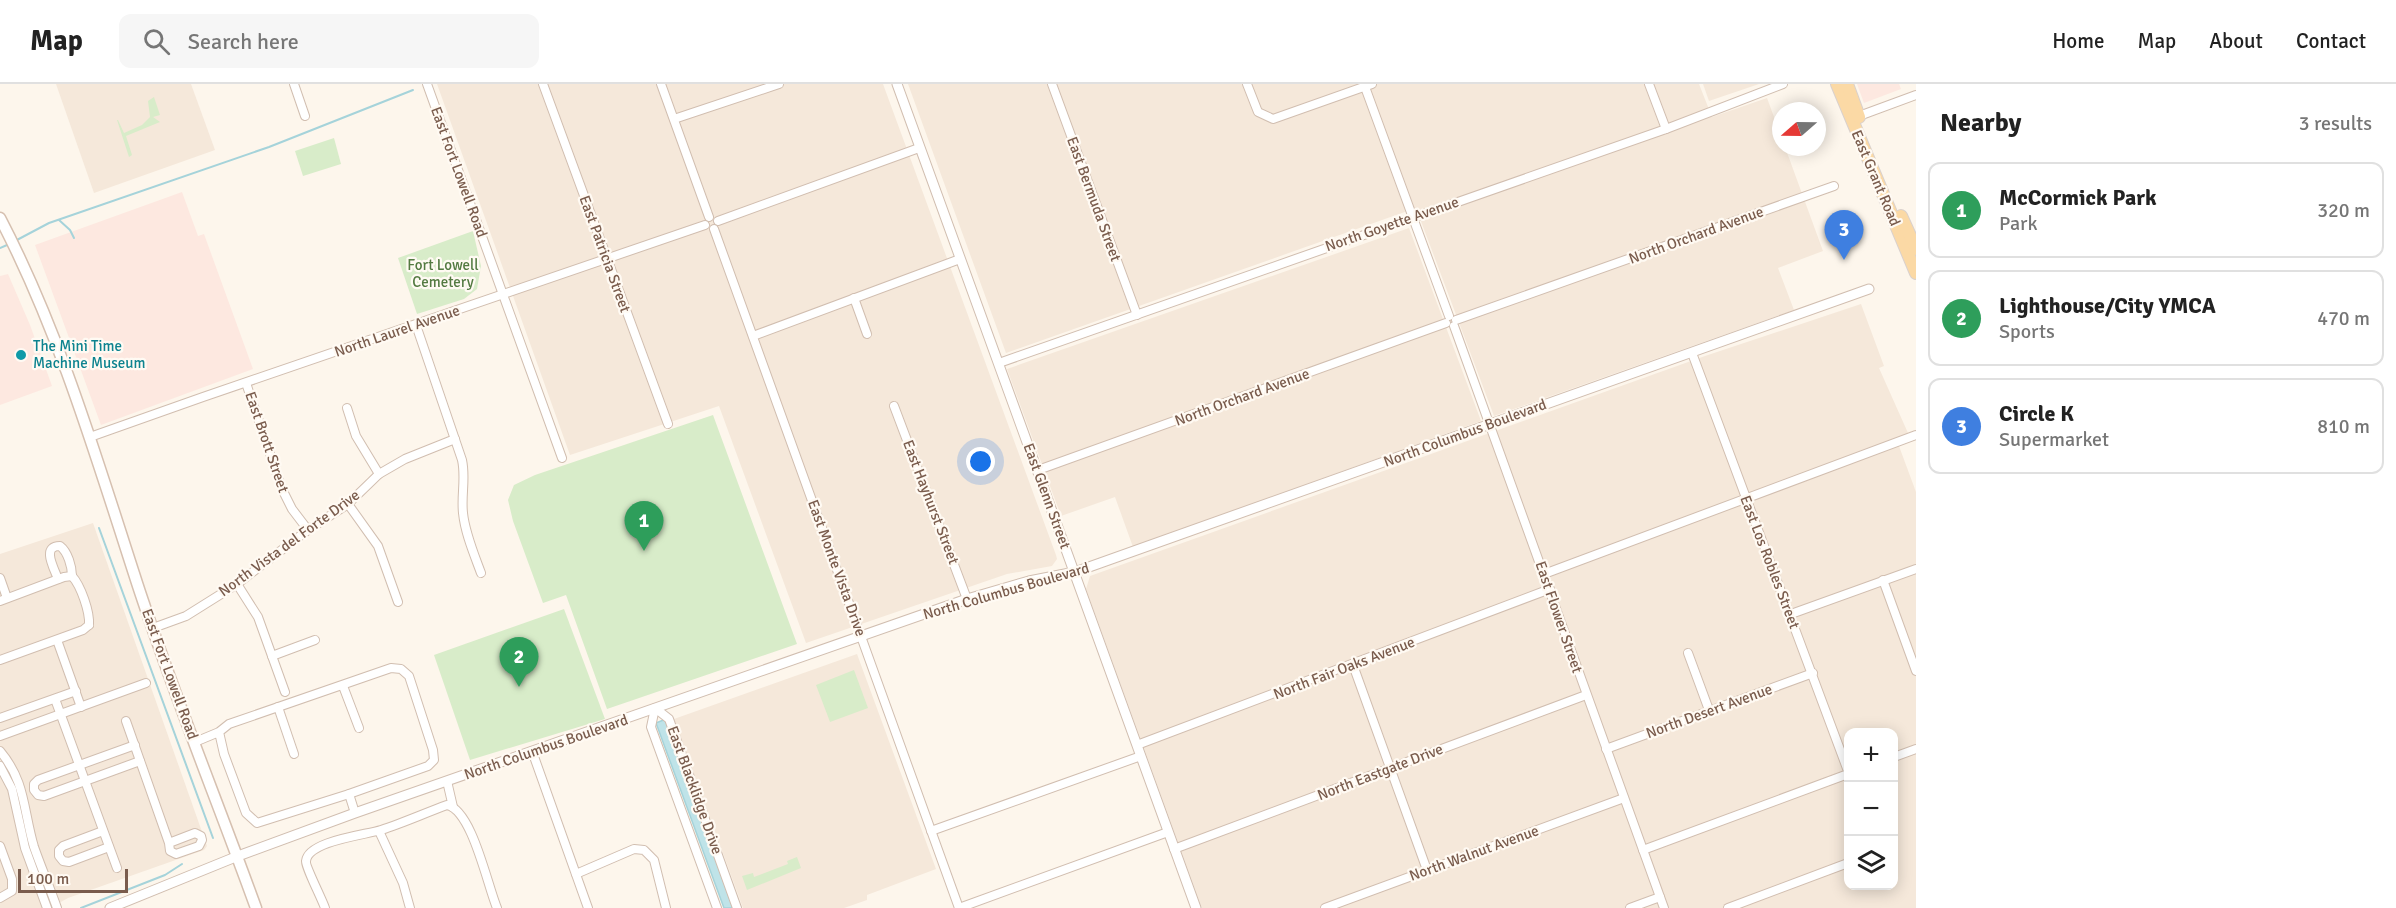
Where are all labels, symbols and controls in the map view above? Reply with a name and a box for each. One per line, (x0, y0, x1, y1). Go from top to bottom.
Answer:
search box (119, 14, 539, 68)
text: Map (30, 24, 83, 58)
icon: search (140, 25, 173, 58)
text: Search here (188, 28, 299, 55)
text: Home (2052, 28, 2105, 54)
text: Map (2138, 28, 2176, 54)
text: About (2209, 28, 2263, 54)
text: Contact (2296, 28, 2366, 54)
north arrow (1772, 102, 1826, 156)
street label: East Fort Lowell Road (427, 104, 491, 240)
text: Nearby (1940, 107, 2021, 139)
text: 3 results (2299, 111, 2372, 136)
street label: East Grant Road (1848, 127, 1904, 229)
street label: East Bermuda Street (1063, 134, 1125, 264)
text: McCormick Park (1999, 184, 2156, 211)
street label: East Patricia Street (575, 193, 635, 315)
street label: North Goyette Avenue (1323, 193, 1461, 255)
text: 1 (1956, 198, 1967, 223)
text: 320 m (2317, 198, 2370, 223)
street label: North Orchard Avenue (1626, 202, 1766, 268)
pin: 3 (1824, 210, 1864, 260)
text: Park (1999, 211, 2037, 236)
park label: Fort Lowell Cemetery (407, 256, 479, 291)
text: Lighthouse/City YMCA (1999, 292, 2216, 319)
street label: North Laurel Avenue (332, 301, 462, 361)
text: 2 (1956, 306, 1967, 331)
text: 470 m (2317, 306, 2370, 331)
text: Sports (1999, 319, 2055, 344)
place label: The Mini Time Machine Museum (33, 337, 146, 372)
marker: The Mini Time Machine Museum (14, 348, 28, 362)
street label: North Orchard Avenue (1172, 364, 1312, 430)
street label: East Brott Street (241, 389, 293, 495)
street label: North Columbus Boulevard (1381, 395, 1549, 471)
text: Circle K (1999, 400, 2074, 427)
text: 3 (1956, 414, 1967, 439)
text: 810 m (2317, 414, 2370, 439)
text: Supermarket (1999, 427, 2109, 452)
street label: East Hayhurst Street (899, 437, 963, 567)
street label: East Glenn Street (1020, 441, 1074, 551)
your location (966, 447, 995, 476)
street label: North Vista del Forte Drive (215, 486, 363, 600)
street label: East Los Robles Street (1736, 493, 1804, 631)
street label: East Monte Vista Drive (804, 497, 870, 639)
pin: 1 (624, 502, 664, 551)
street label: North Columbus Boulevard (921, 559, 1091, 623)
street label: East Flower Street (1531, 559, 1587, 675)
street label: East Fort Lowell Road (138, 606, 202, 742)
street label: North Fair Oaks Avenue (1271, 633, 1417, 703)
pin: 2 (500, 638, 538, 687)
street label: North Desert Avenue (1643, 680, 1775, 742)
street label: North Columbus Boulevard (462, 710, 630, 784)
street label: East Blacklidge Drive (663, 723, 727, 857)
map controls (1844, 728, 1898, 890)
button: + (1844, 728, 1898, 782)
street label: North Eastgate Drive (1315, 740, 1445, 804)
button: − (1844, 782, 1898, 836)
street label: North Walnut Avenue (1407, 821, 1541, 885)
button: layers (1844, 836, 1898, 890)
scale bar (18, 866, 128, 894)
text: 100 m (27, 869, 69, 889)

